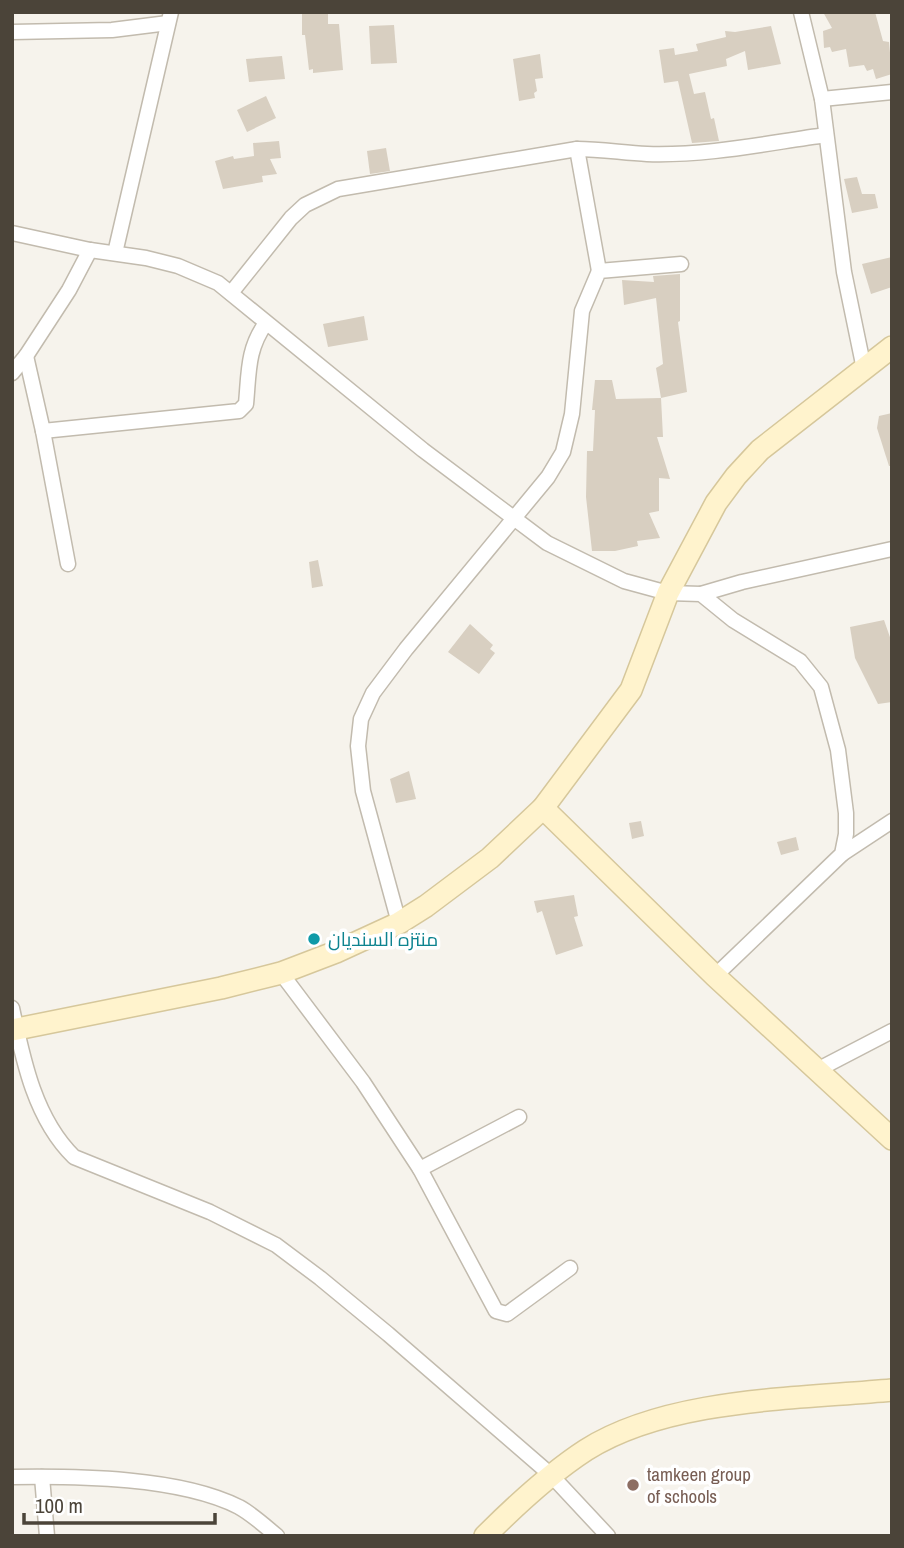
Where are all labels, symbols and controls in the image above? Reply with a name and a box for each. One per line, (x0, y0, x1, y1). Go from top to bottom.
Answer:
place label: منتزه السنديان (328, 926, 438, 952)
marker: منتزه السنديان (306, 931, 322, 947)
place label: tamkeen group of schools (647, 1461, 751, 1509)
marker: tamkeen group of schools (625, 1477, 641, 1493)
scale bar (24, 1482, 215, 1526)
text: 100 m (35, 1491, 83, 1520)

